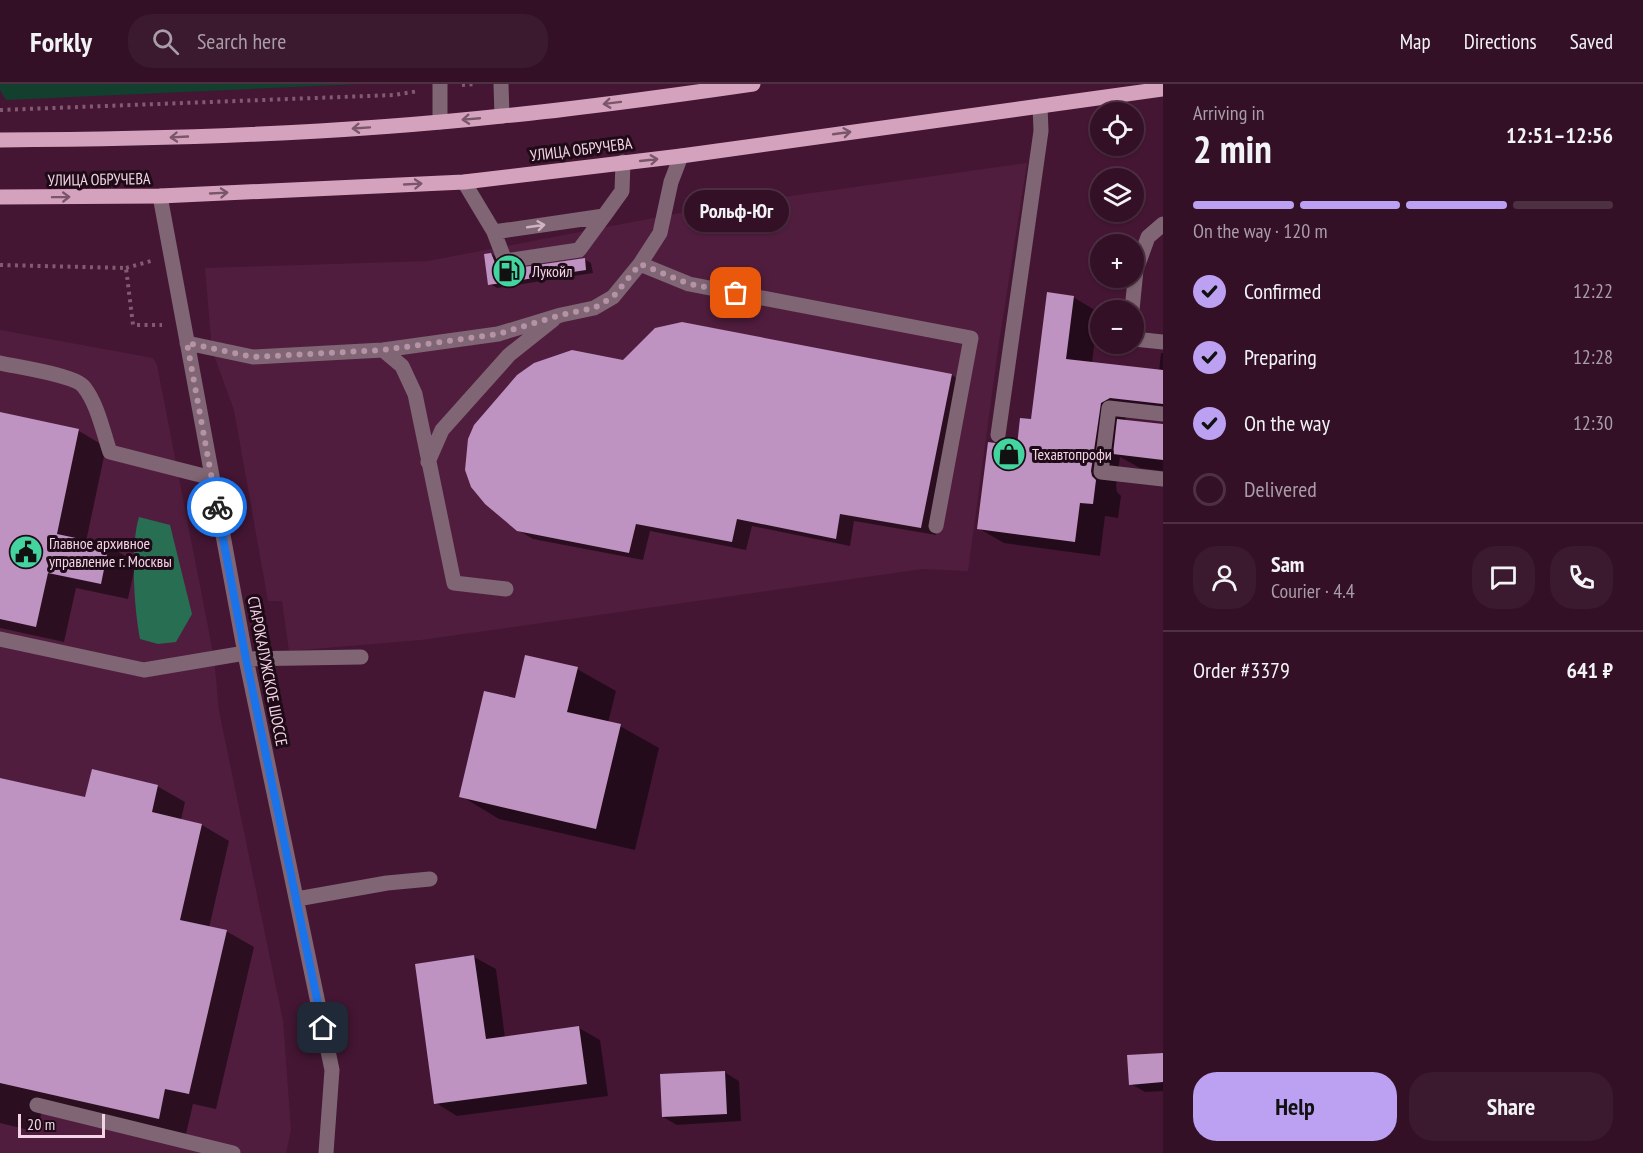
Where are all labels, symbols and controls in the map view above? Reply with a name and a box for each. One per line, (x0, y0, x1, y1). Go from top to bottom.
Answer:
search box (128, 14, 548, 68)
text: Forkly (30, 23, 92, 60)
icon: search (149, 25, 182, 58)
text: Search here (197, 27, 286, 55)
text: Map (1400, 28, 1431, 55)
text: Directions (1464, 28, 1537, 55)
text: Saved (1570, 28, 1613, 55)
one-way arrow (603, 98, 623, 109)
text: Arriving in (1193, 100, 1265, 126)
map controls (1090, 102, 1144, 354)
button: locate (1090, 102, 1144, 156)
one-way arrow (462, 114, 482, 125)
text: 12:51–12:56 (1506, 121, 1613, 149)
one-way arrow (351, 122, 371, 133)
text: 2 min (1193, 123, 1272, 174)
one-way arrow (832, 128, 852, 139)
one-way arrow (170, 132, 190, 143)
street label: УЛИЦА ОБРУЧЕВА (529, 133, 634, 165)
one-way arrow (639, 154, 658, 165)
street label: УЛИЦА ОБРУЧЕВА (47, 168, 151, 190)
button: layers (1090, 168, 1144, 222)
one-way arrow (403, 179, 423, 190)
one-way arrow (208, 188, 228, 199)
one-way arrow (50, 191, 70, 203)
callout: Рольф-Юг (684, 191, 789, 233)
text: Рольф-Юг (700, 198, 773, 224)
text: On the way · 120 m (1193, 218, 1328, 244)
one-way arrow (525, 220, 545, 231)
button: + (1090, 234, 1144, 288)
fuel station icon: Лукойл (491, 253, 527, 289)
place label: Лукойл (531, 261, 573, 281)
pin (710, 267, 761, 318)
icon: check (1193, 275, 1226, 308)
icon: bag (719, 276, 752, 309)
text: Confirmed (1244, 277, 1321, 305)
text: 12:22 (1573, 278, 1613, 304)
button: − (1090, 300, 1144, 354)
icon: check (1193, 341, 1226, 374)
text: Preparing (1244, 343, 1317, 371)
text: 12:28 (1573, 344, 1613, 370)
icon: check (1193, 407, 1226, 440)
text: On the way (1244, 409, 1330, 437)
text: 12:30 (1573, 410, 1613, 436)
shop icon: Техавтопрофи (991, 436, 1027, 472)
place label: Техавтопрофи (1032, 444, 1112, 464)
text: Delivered (1244, 475, 1317, 503)
courier (187, 477, 247, 537)
icon: bike (201, 491, 234, 524)
place label: Главное архивное управление г. Москвы (49, 533, 172, 571)
public building icon: Главное архивное управление г. Москвы (8, 534, 44, 570)
button: person (1193, 546, 1256, 609)
button: chat (1472, 546, 1535, 609)
button: phone (1550, 546, 1613, 609)
text: Sam (1271, 550, 1304, 578)
text: Courier · 4.4 (1271, 578, 1355, 604)
street label: СТАРОКАЛУЖСКОЕ ШОССЕ (244, 594, 292, 748)
text: Order #3379 (1193, 656, 1290, 684)
text: 641 ₽ (1566, 656, 1613, 684)
pin (297, 1002, 348, 1053)
icon: home (306, 1011, 339, 1044)
button: Help (1193, 1072, 1397, 1141)
button: Share (1409, 1072, 1613, 1141)
scale bar (18, 1111, 105, 1138)
text: 20 m (27, 1114, 55, 1134)

